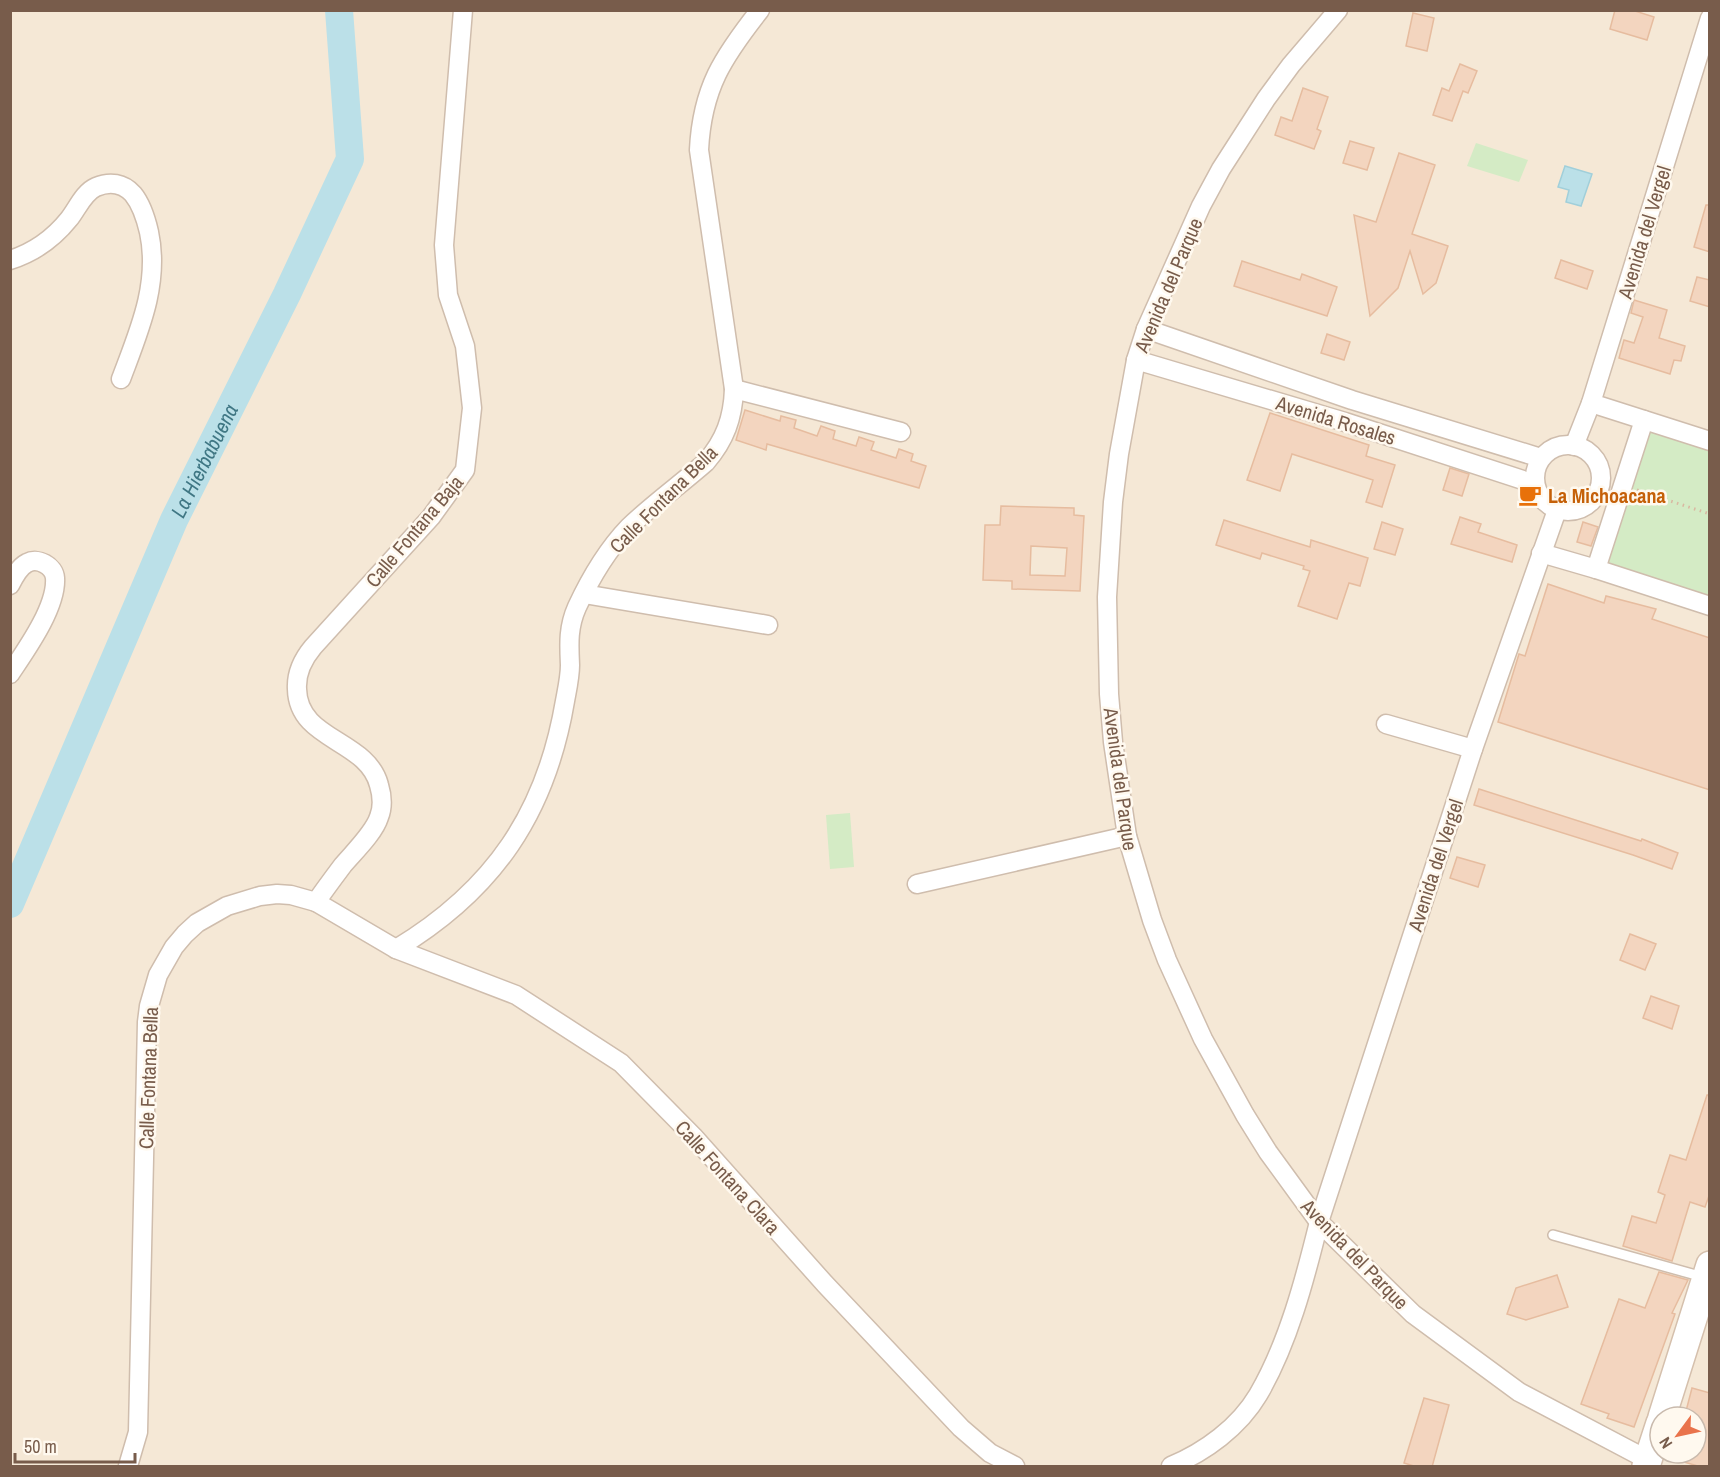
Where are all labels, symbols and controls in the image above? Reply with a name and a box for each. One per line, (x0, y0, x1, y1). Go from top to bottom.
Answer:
street label: Avenida del Vergel (1611, 162, 1677, 303)
street label: Avenida del Parque (1127, 214, 1209, 357)
street label: Avenida Rosales (1272, 389, 1399, 451)
water label: La Hierbabuena (163, 399, 244, 522)
street label: Calle Fontana Bella (603, 439, 723, 559)
street label: Calle Fontana Baja (359, 469, 469, 593)
cafe icon: La Michoacana (1517, 482, 1543, 508)
place label: La Michoacana (1548, 482, 1666, 509)
street label: Avenida del Parque (1097, 705, 1144, 852)
street label: Avenida del Vergel (1401, 795, 1469, 935)
street label: Calle Fontana Bella (132, 1006, 164, 1150)
street label: Calle Fontana Clara (669, 1114, 787, 1240)
street label: Avenida del Parque (1295, 1192, 1415, 1315)
north arrow (1648, 1405, 1708, 1465)
scale bar (15, 1426, 135, 1464)
text: N (1654, 1433, 1677, 1453)
text: 50 m (24, 1434, 57, 1459)

